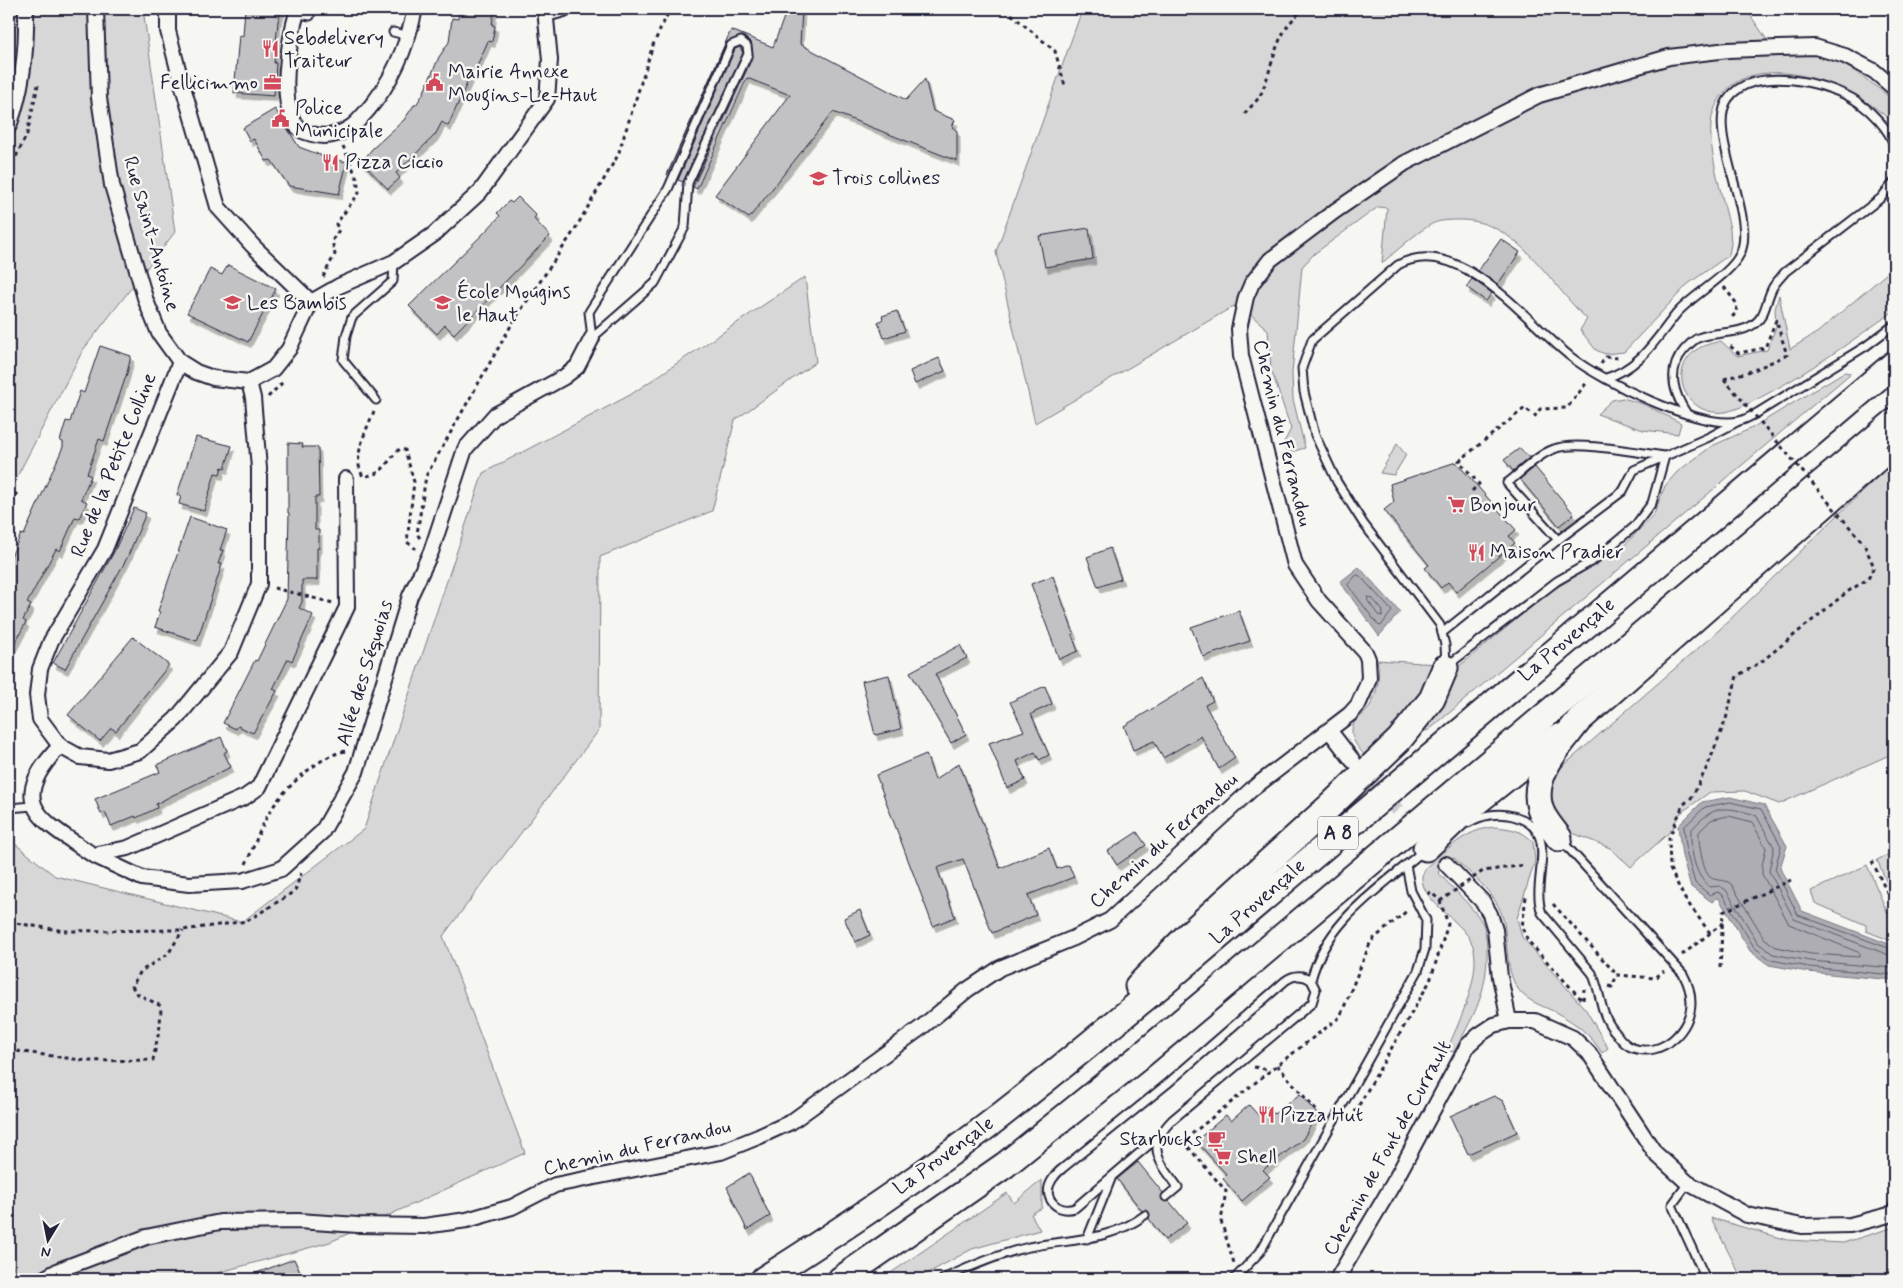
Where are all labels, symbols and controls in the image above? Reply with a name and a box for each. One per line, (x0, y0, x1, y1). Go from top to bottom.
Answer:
place label: Sebdelivery Traiteur (284, 25, 384, 75)
restaurant icon: Sebdelivery Traiteur (260, 39, 280, 59)
place label: Mairie Annexe Mougins-Le-Haut (448, 59, 597, 111)
place label: Fellicimmo (160, 70, 258, 97)
office icon: Fellicimmo (262, 73, 282, 93)
public building icon: Mairie Annexe Mougins-Le-Haut (424, 73, 444, 93)
place label: Police Municipale (295, 95, 383, 145)
public building icon: Police Municipale (271, 109, 291, 129)
place label: Pizza Ciccio (345, 149, 443, 176)
restaurant icon: Pizza Ciccio (321, 152, 341, 172)
street label: Rue Saint-Antoine (116, 153, 186, 315)
place label: Trois collines (832, 165, 940, 192)
school or university icon: Trois collines (808, 168, 828, 188)
place label: École Mougins le Haut (457, 279, 571, 329)
place label: Les Bambis (247, 290, 347, 317)
school or university icon: Les Bambis (223, 293, 243, 313)
school or university icon: École Mougins le Haut (433, 293, 453, 313)
street label: Chemin du Ferrandou (1246, 337, 1318, 529)
street label: Rue de la Petite Colline (65, 369, 163, 561)
place label: Bonjour (1470, 492, 1536, 519)
supermarket icon: Bonjour (1446, 495, 1466, 515)
place label: Maison Pradier (1490, 539, 1624, 566)
restaurant icon: Maison Pradier (1466, 542, 1486, 562)
street label: La Provençale (1513, 592, 1621, 688)
street label: Allée des Séquoias (330, 597, 400, 749)
street label: Chemin du Ferrandou (1084, 767, 1244, 915)
road number: A 8 (1318, 816, 1358, 850)
street label: La Provençale (1204, 853, 1312, 951)
street label: Chemin de Font de Currault (1317, 1035, 1459, 1261)
place label: Pizza Hut (1280, 1102, 1363, 1129)
restaurant icon: Pizza Hut (1256, 1105, 1276, 1125)
street label: La Provençale (888, 1110, 1000, 1202)
street label: Chemin du Ferrandou (541, 1113, 733, 1183)
place label: Starbucks (1120, 1126, 1202, 1153)
cafe icon: Starbucks (1206, 1129, 1226, 1149)
place label: Shell (1237, 1144, 1277, 1171)
supermarket icon: Shell (1213, 1147, 1233, 1167)
north arrow (22, 1216, 72, 1266)
text: N (40, 1242, 52, 1261)

